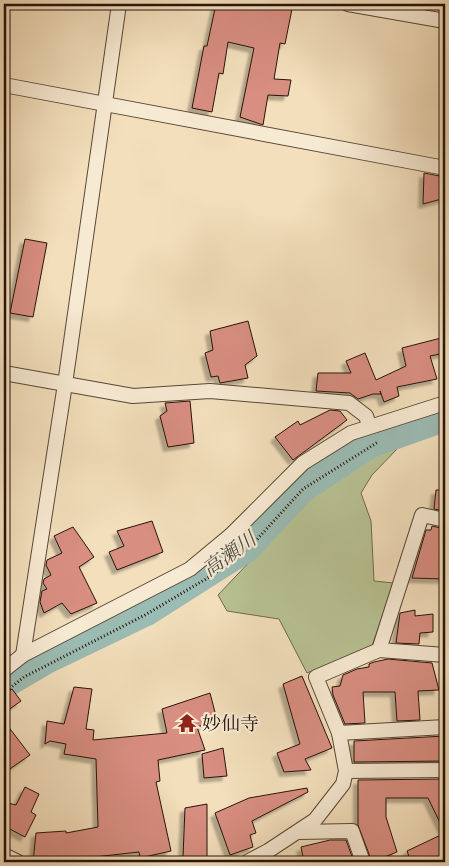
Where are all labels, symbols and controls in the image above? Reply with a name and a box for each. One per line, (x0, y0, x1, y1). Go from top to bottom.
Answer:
water label: 高瀬川 (198, 525, 262, 581)
temple icon: 妙仙寺 (176, 712, 198, 734)
place label: 妙仙寺 (202, 712, 259, 735)

